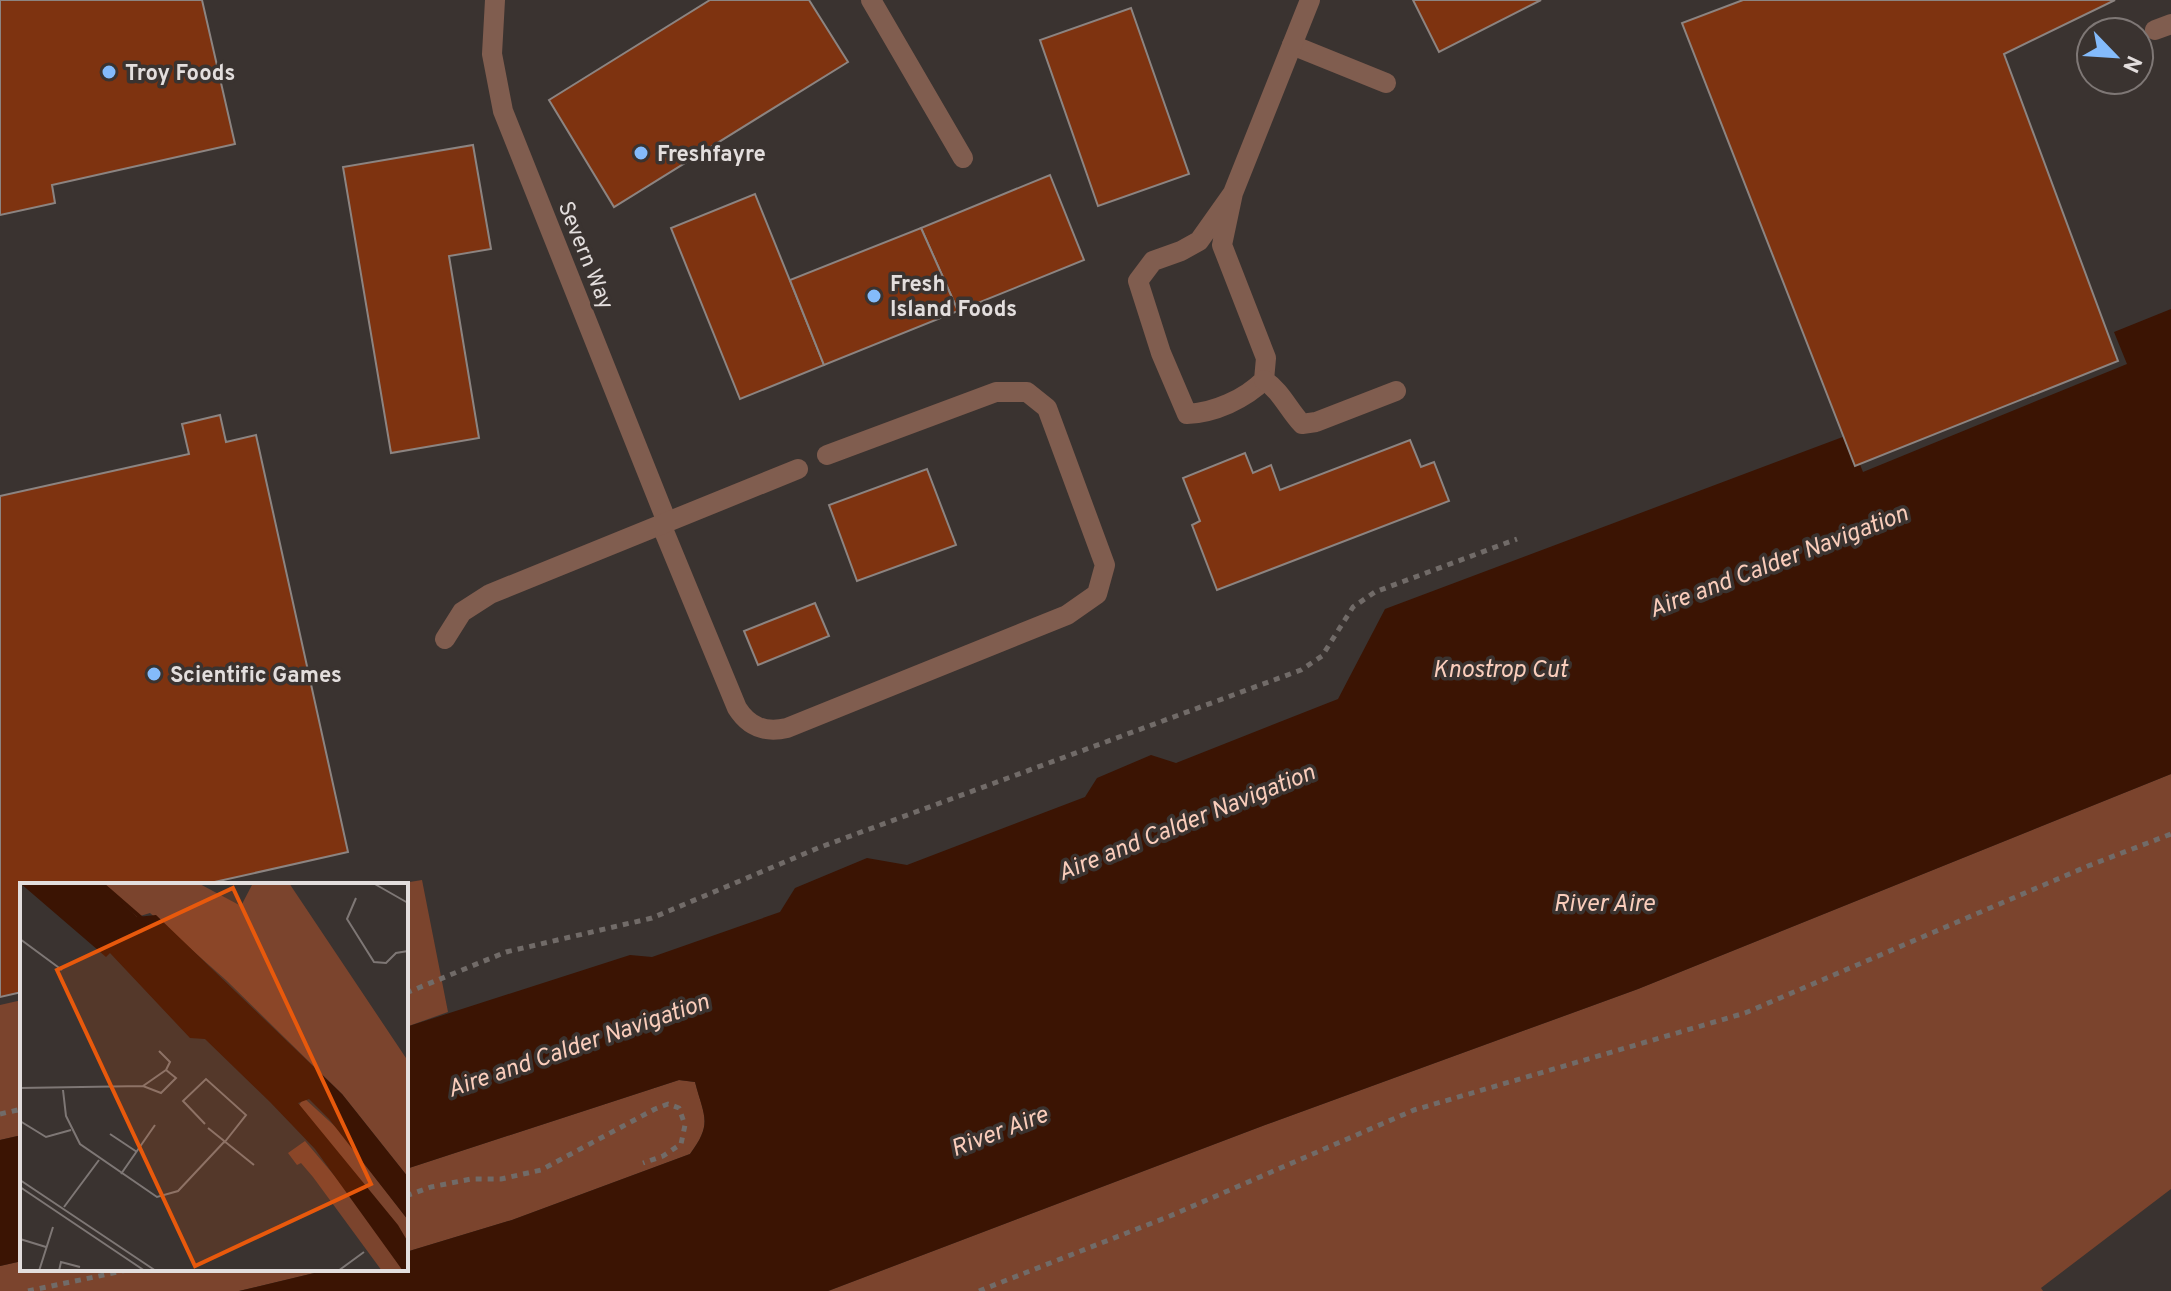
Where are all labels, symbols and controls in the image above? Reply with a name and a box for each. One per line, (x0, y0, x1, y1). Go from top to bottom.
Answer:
north arrow (2075, 16, 2155, 96)
text: N (2115, 51, 2146, 76)
place label: Troy Foods (125, 61, 235, 88)
marker: Troy Foods (100, 63, 118, 81)
place label: Freshfayre (657, 142, 766, 169)
marker: Freshfayre (632, 144, 650, 162)
street label: Severn Way (551, 198, 619, 314)
place label: Fresh Island Foods (890, 272, 1017, 324)
marker: Fresh Island Foods (865, 287, 883, 305)
water label: Aire and Calder Navigation (1645, 500, 1913, 626)
water label: Knostrop Cut (1433, 656, 1569, 686)
place label: Scientific Games (170, 663, 342, 690)
marker: Scientific Games (145, 665, 163, 683)
water label: Aire and Calder Navigation (1054, 758, 1320, 889)
inset map (20, 883, 408, 1271)
water label: River Aire (1553, 890, 1655, 920)
water label: Aire and Calder Navigation (444, 988, 714, 1106)
water label: River Aire (947, 1100, 1053, 1165)

